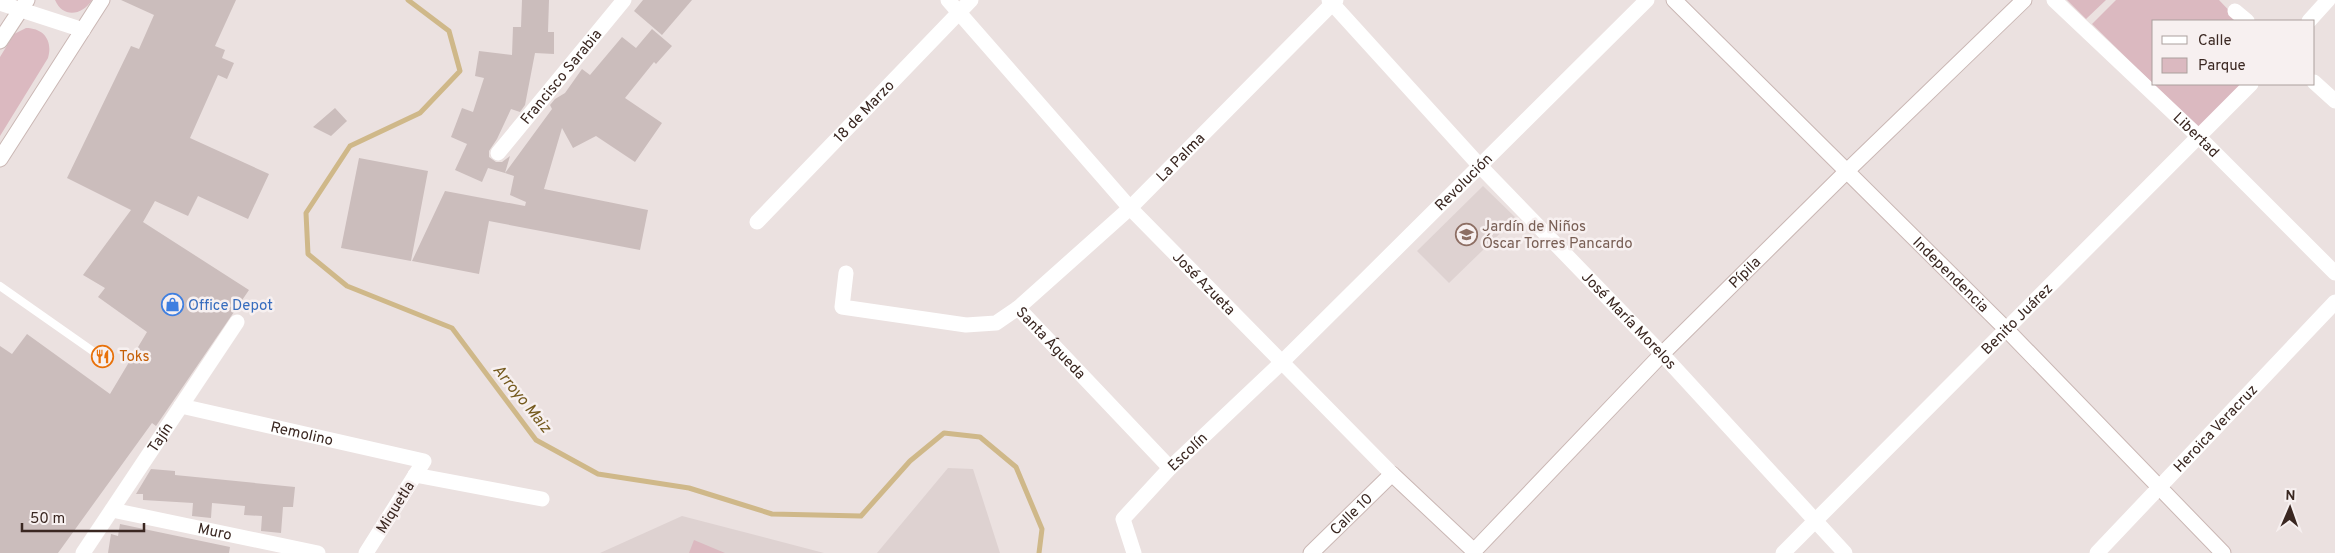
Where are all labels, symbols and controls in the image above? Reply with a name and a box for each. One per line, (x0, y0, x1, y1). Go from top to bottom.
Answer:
legend (2152, 20, 2315, 85)
street label: Francisco Sarabia (517, 26, 607, 129)
text: Calle (2198, 32, 2232, 51)
text: Parque (2198, 57, 2246, 76)
street label: 18 de Marzo (831, 77, 899, 147)
street label: Libertad (2168, 109, 2222, 163)
street label: La Palma (1153, 130, 1210, 187)
street label: Revolución (1432, 150, 1498, 216)
place label: Jardín de Niños Óscar Torres Pancardo (1482, 218, 1633, 254)
school or university icon: Jardín de Niños Óscar Torres Pancardo (1454, 223, 1478, 247)
street label: Independencia (1908, 234, 1992, 317)
street label: José Azueta (1168, 248, 1239, 320)
street label: Pípila (1726, 254, 1766, 293)
street label: José María Morelos (1577, 268, 1680, 374)
street label: Benito Juárez (1978, 280, 2058, 360)
shop icon: Office Depot (160, 293, 184, 317)
place label: Office Depot (188, 297, 273, 316)
street label: Santa Águeda (1011, 303, 1089, 384)
restaurant icon: Toks (91, 344, 115, 368)
place label: Toks (119, 348, 149, 367)
water label: Arroyo Maiz (488, 361, 556, 438)
street label: Heroica Veracruz (2170, 381, 2263, 477)
street label: Remolino (268, 419, 335, 451)
street label: Tajín (145, 420, 178, 457)
street label: Escolín (1165, 429, 1212, 476)
street label: Miquetla (373, 478, 420, 537)
north arrow (2265, 483, 2315, 533)
text: N (2285, 488, 2296, 505)
street label: Calle 10 (1327, 490, 1378, 540)
scale bar (22, 500, 145, 532)
text: 50 m (30, 510, 65, 529)
street label: Muro (196, 520, 233, 546)

